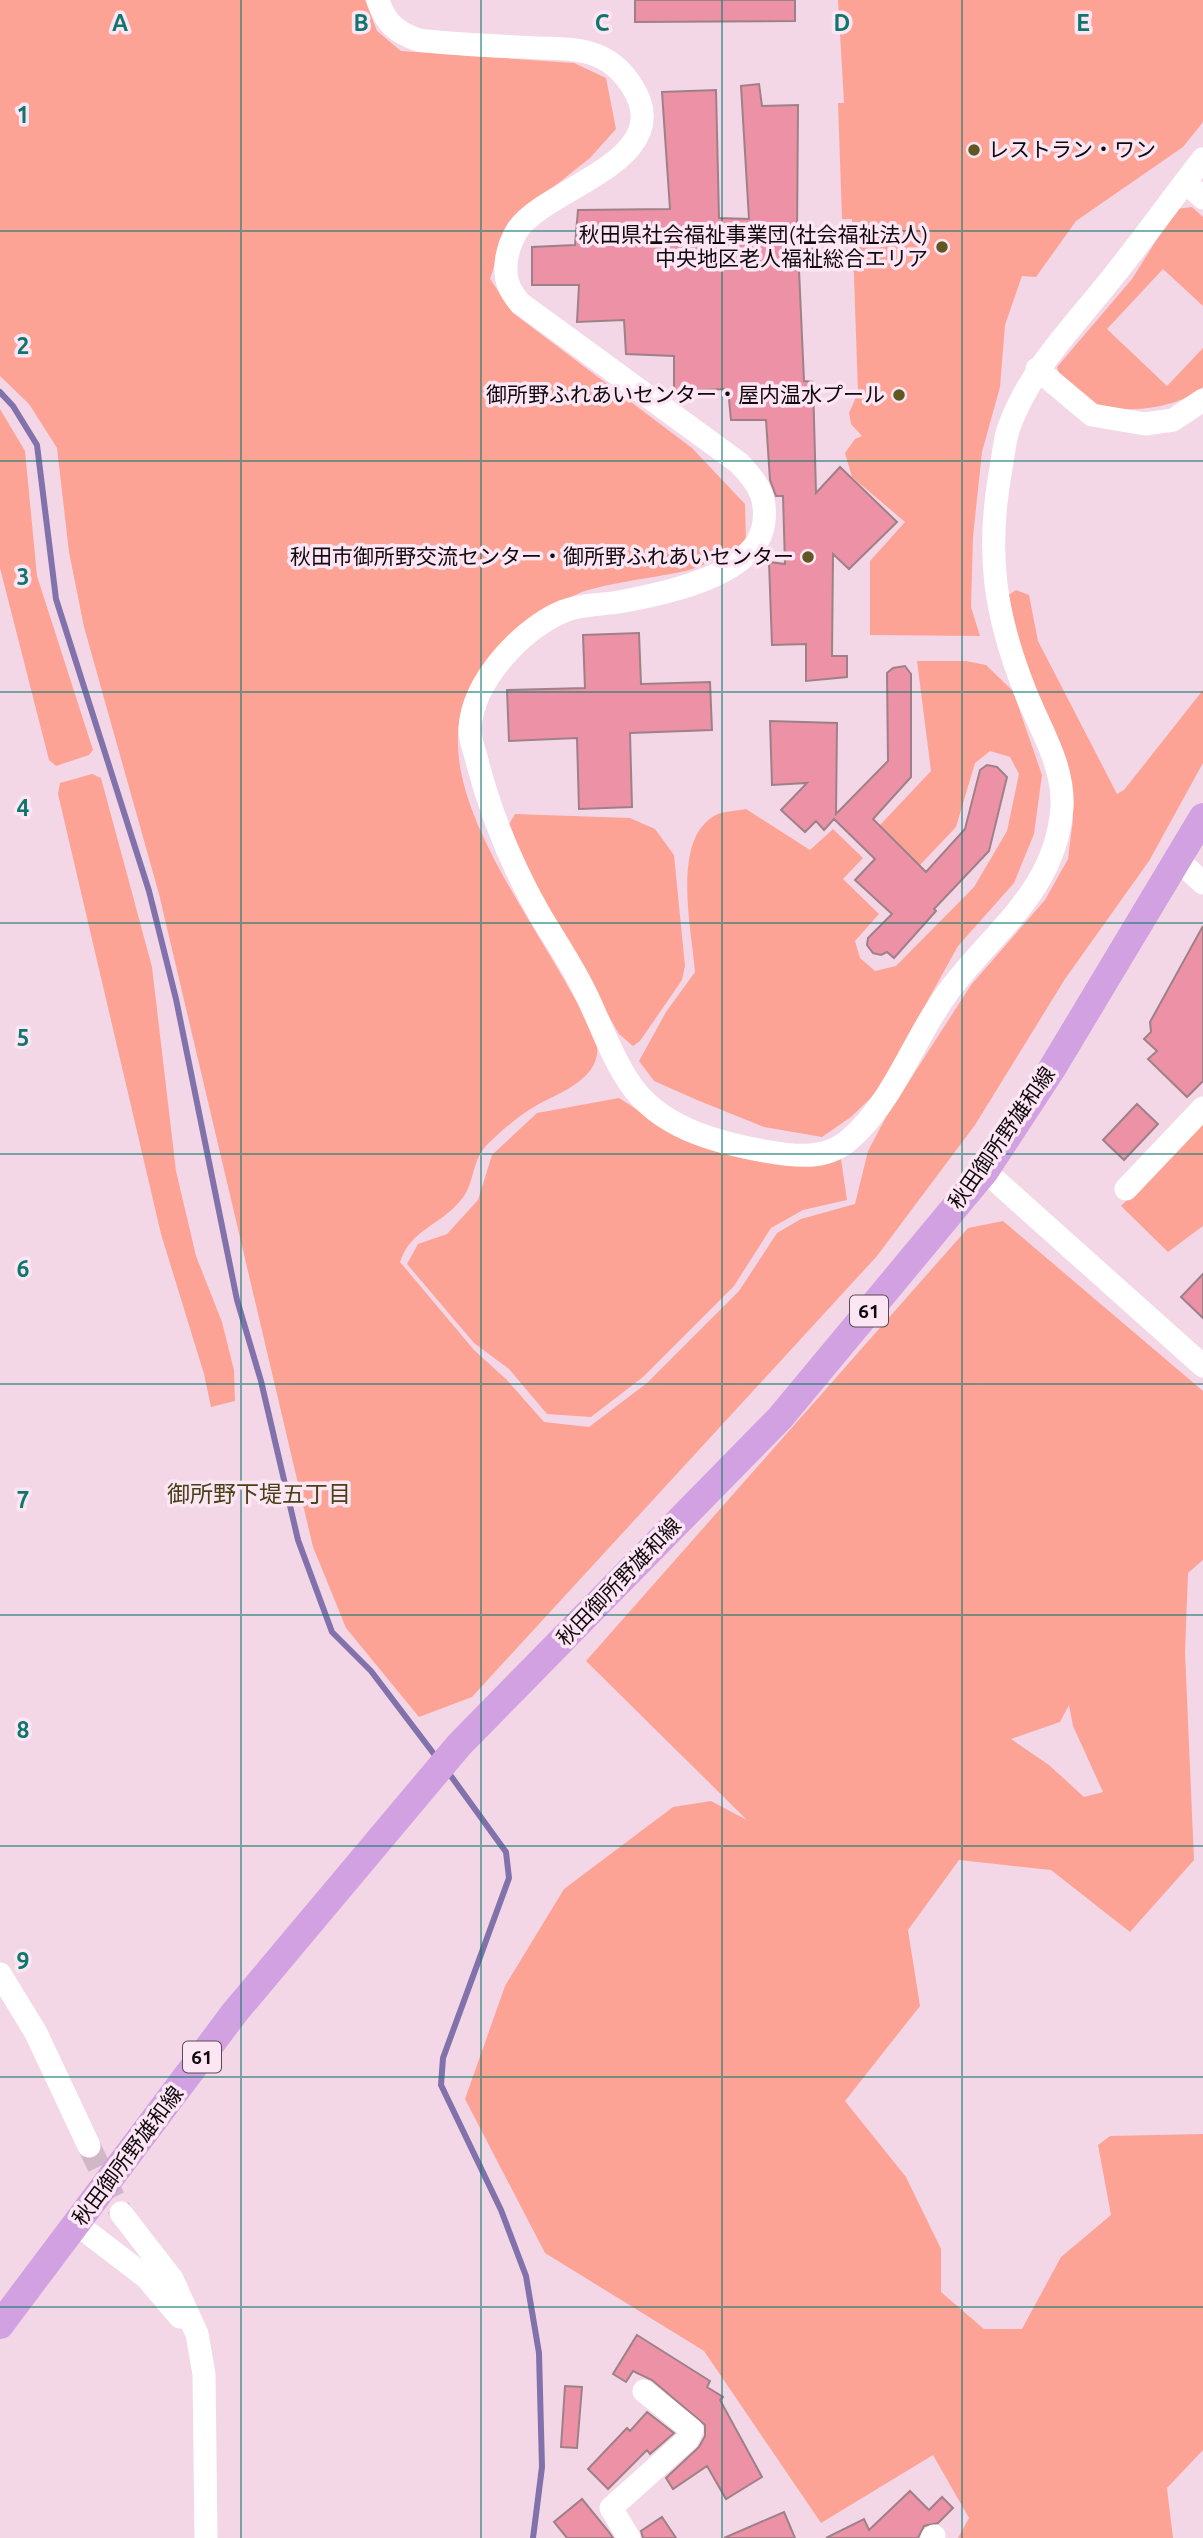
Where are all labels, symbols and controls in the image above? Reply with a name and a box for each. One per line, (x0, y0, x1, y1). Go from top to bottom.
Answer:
text: A (112, 10, 128, 35)
text: B (353, 10, 369, 35)
text: C (595, 10, 610, 35)
text: D (834, 10, 850, 35)
text: E (1076, 10, 1090, 35)
text: 1 (17, 102, 29, 127)
place label: レストラン・ワン (988, 137, 1156, 161)
marker: レストラン・ワン (966, 142, 982, 158)
place label: 秋田県社会福祉事業団(社会福祉法人) 中央地区老人福祉総合エリア (579, 222, 928, 270)
marker: 秋田県社会福祉事業団(社会福祉法人) 中央地区老人福祉総合エリア (934, 239, 950, 255)
text: 2 (17, 333, 29, 358)
place label: 御所野ふれあいセンター・屋内温水プール (486, 382, 885, 406)
marker: 御所野ふれあいセンター・屋内温水プール (891, 387, 907, 403)
place label: 秋田市御所野交流センター・御所野ふれあいセンター (290, 544, 794, 568)
marker: 秋田市御所野交流センター・御所野ふれあいセンター (800, 549, 816, 565)
text: 3 (17, 564, 29, 589)
text: 4 (17, 795, 30, 820)
text: 5 (17, 1025, 29, 1050)
street label: 秋田御所野雄和線 (943, 1062, 1059, 1213)
text: 6 (17, 1256, 30, 1281)
road number: 61 (850, 1296, 888, 1326)
district label: 御所野下堤五丁目 (167, 1481, 351, 1506)
text: 7 (17, 1487, 29, 1512)
street label: 秋田御所野雄和線 (551, 1513, 685, 1650)
text: 8 (17, 1717, 29, 1742)
text: 9 (17, 1948, 29, 1973)
road number: 61 (183, 2041, 221, 2072)
street label: 秋田御所野雄和線 (67, 2081, 187, 2230)

